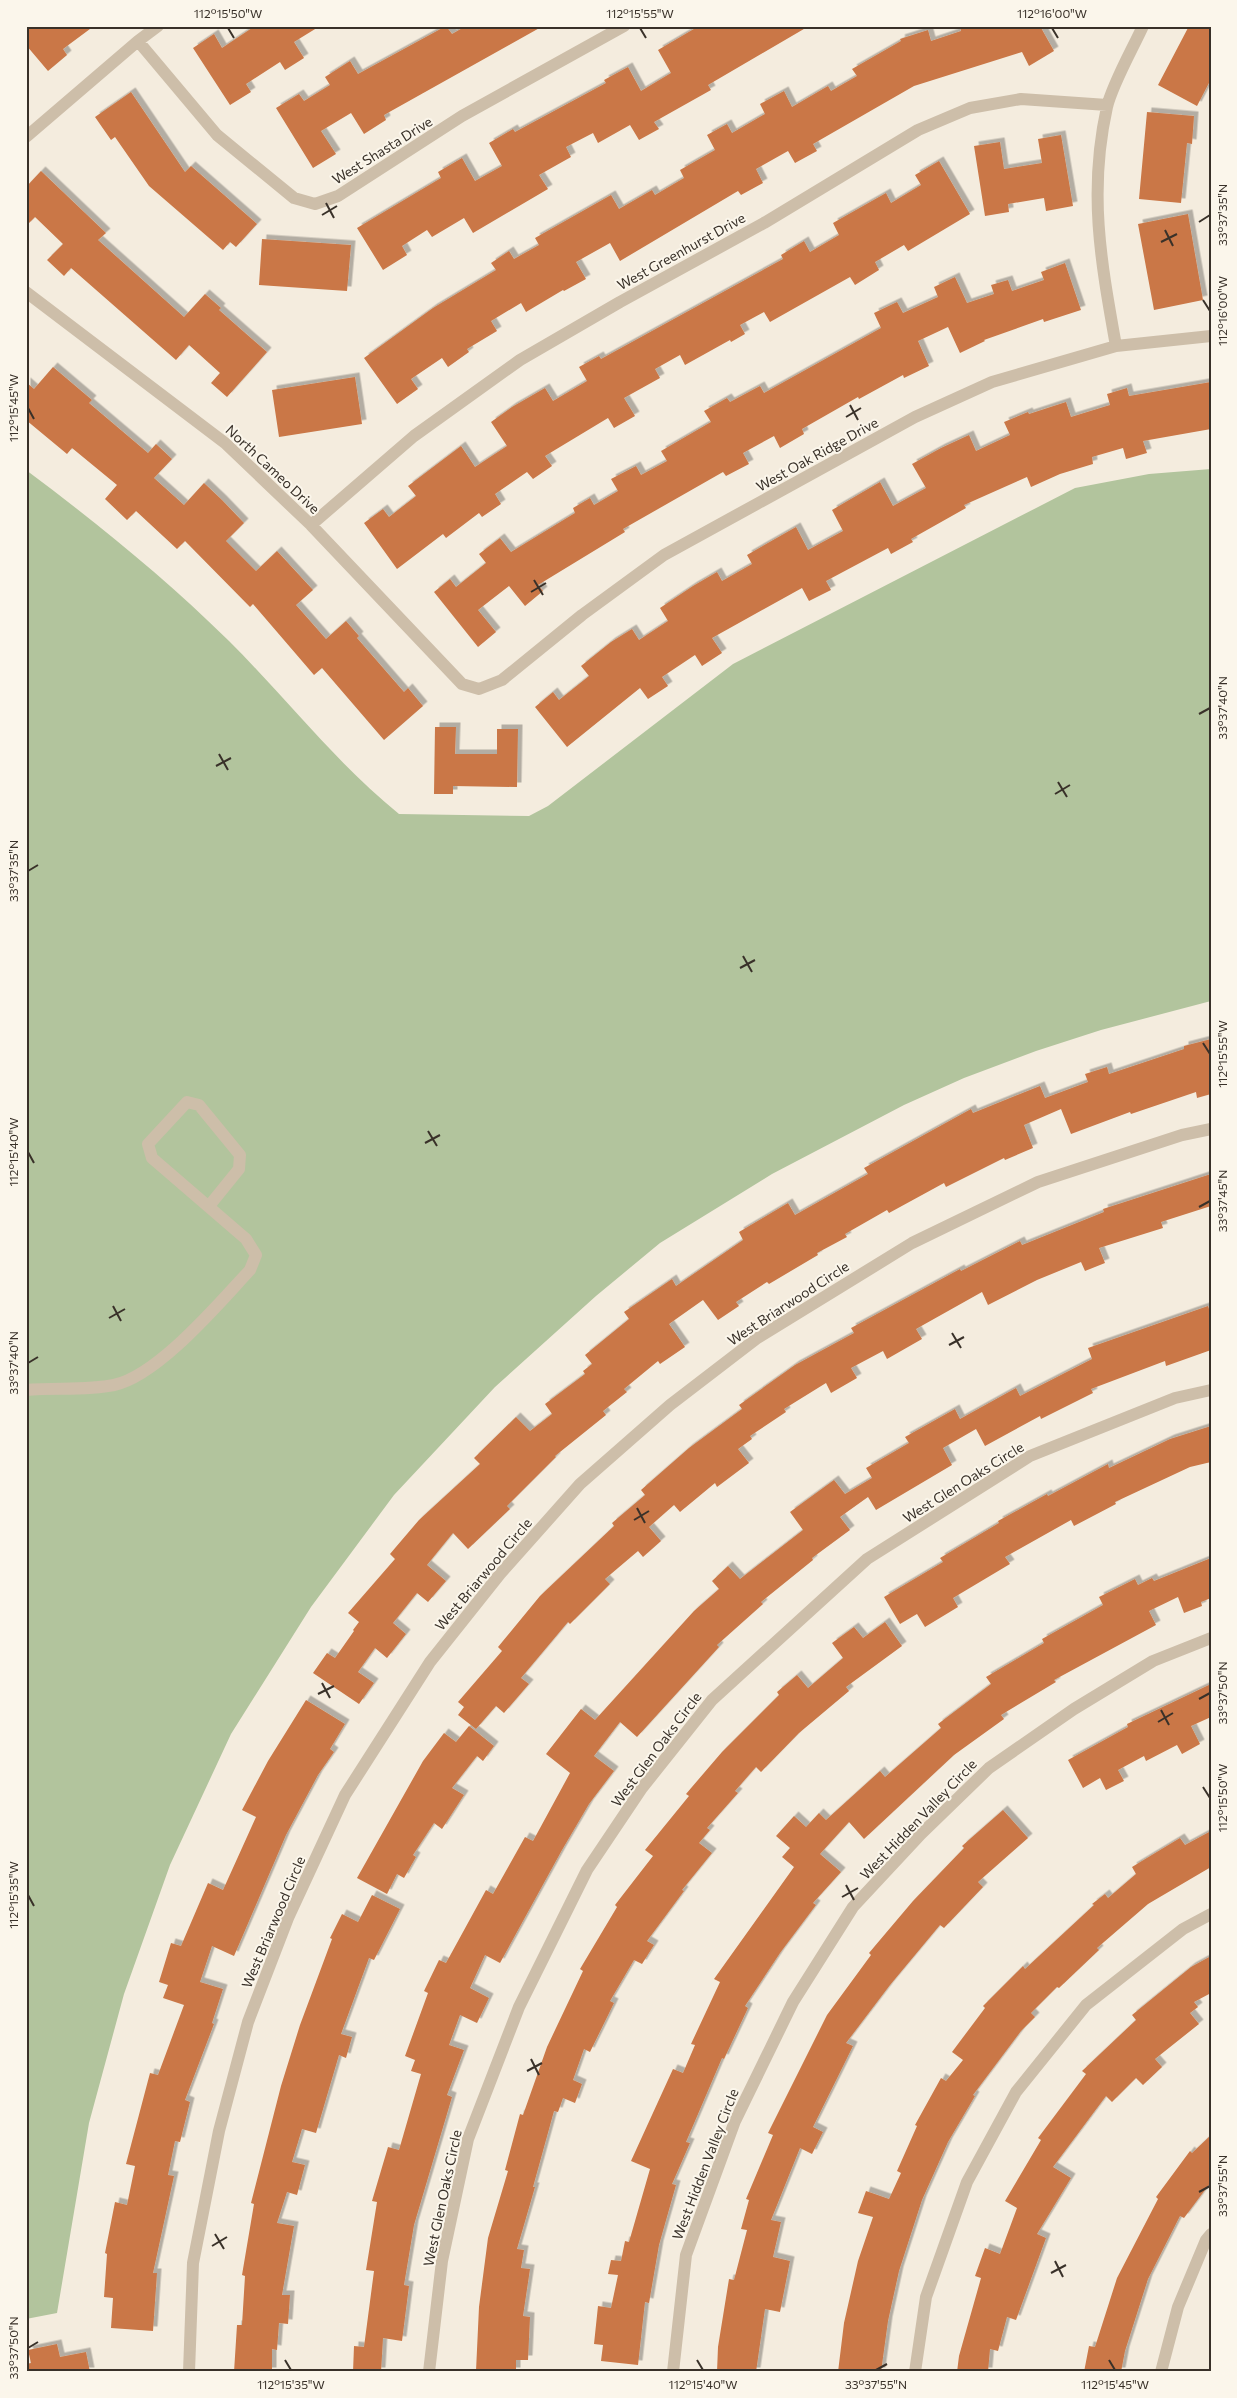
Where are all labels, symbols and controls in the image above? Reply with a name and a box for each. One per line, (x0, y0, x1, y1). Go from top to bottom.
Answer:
text: 112°15'50"W (194, 6, 262, 20)
text: 112°15'55"W (606, 6, 674, 20)
text: 112°16'00"W (1017, 6, 1087, 20)
street label: West Shasta Drive (329, 112, 435, 188)
text: 33°37'35"N (1215, 184, 1229, 246)
street label: West Greenhurst Drive (614, 209, 748, 293)
text: 112°16'00"W (1215, 276, 1229, 346)
text: 112°15'45"W (6, 374, 20, 442)
street label: West Oak Ridge Drive (753, 413, 881, 495)
street label: North Cameo Drive (222, 421, 324, 517)
text: 33°37'40"N (1215, 676, 1229, 740)
text: 33°37'35"N (6, 840, 20, 902)
text: 112°15'55"W (1215, 1020, 1229, 1088)
text: 112°15'40"W (6, 1118, 20, 1186)
text: 33°37'45"N (1215, 1170, 1229, 1232)
street label: West Briarwood Circle (724, 1257, 852, 1349)
text: 33°37'40"N (6, 1331, 20, 1395)
street label: West Glen Oaks Circle (899, 1438, 1027, 1526)
street label: West Briarwood Circle (431, 1514, 535, 1634)
text: 33°37'50"N (1215, 1661, 1229, 1725)
street label: West Glen Oaks Circle (607, 1688, 705, 1810)
street label: West Hidden Valley Circle (856, 1755, 980, 1883)
text: 112°15'50"W (1215, 1764, 1229, 1832)
street label: West Briarwood Circle (238, 1854, 308, 1990)
text: 112°15'35"W (6, 1861, 20, 1929)
street label: West Hidden Valley Circle (668, 2086, 742, 2242)
street label: West Glen Oaks Circle (419, 2128, 465, 2268)
text: 33°37'55"N (1215, 2155, 1229, 2217)
text: 33°37'50"N (6, 2316, 20, 2380)
text: 112°15'35"W (257, 2377, 325, 2391)
text: 112°15'40"W (669, 2377, 737, 2391)
text: 33°37'55"N (845, 2377, 907, 2391)
text: 112°15'45"W (1081, 2377, 1149, 2391)

